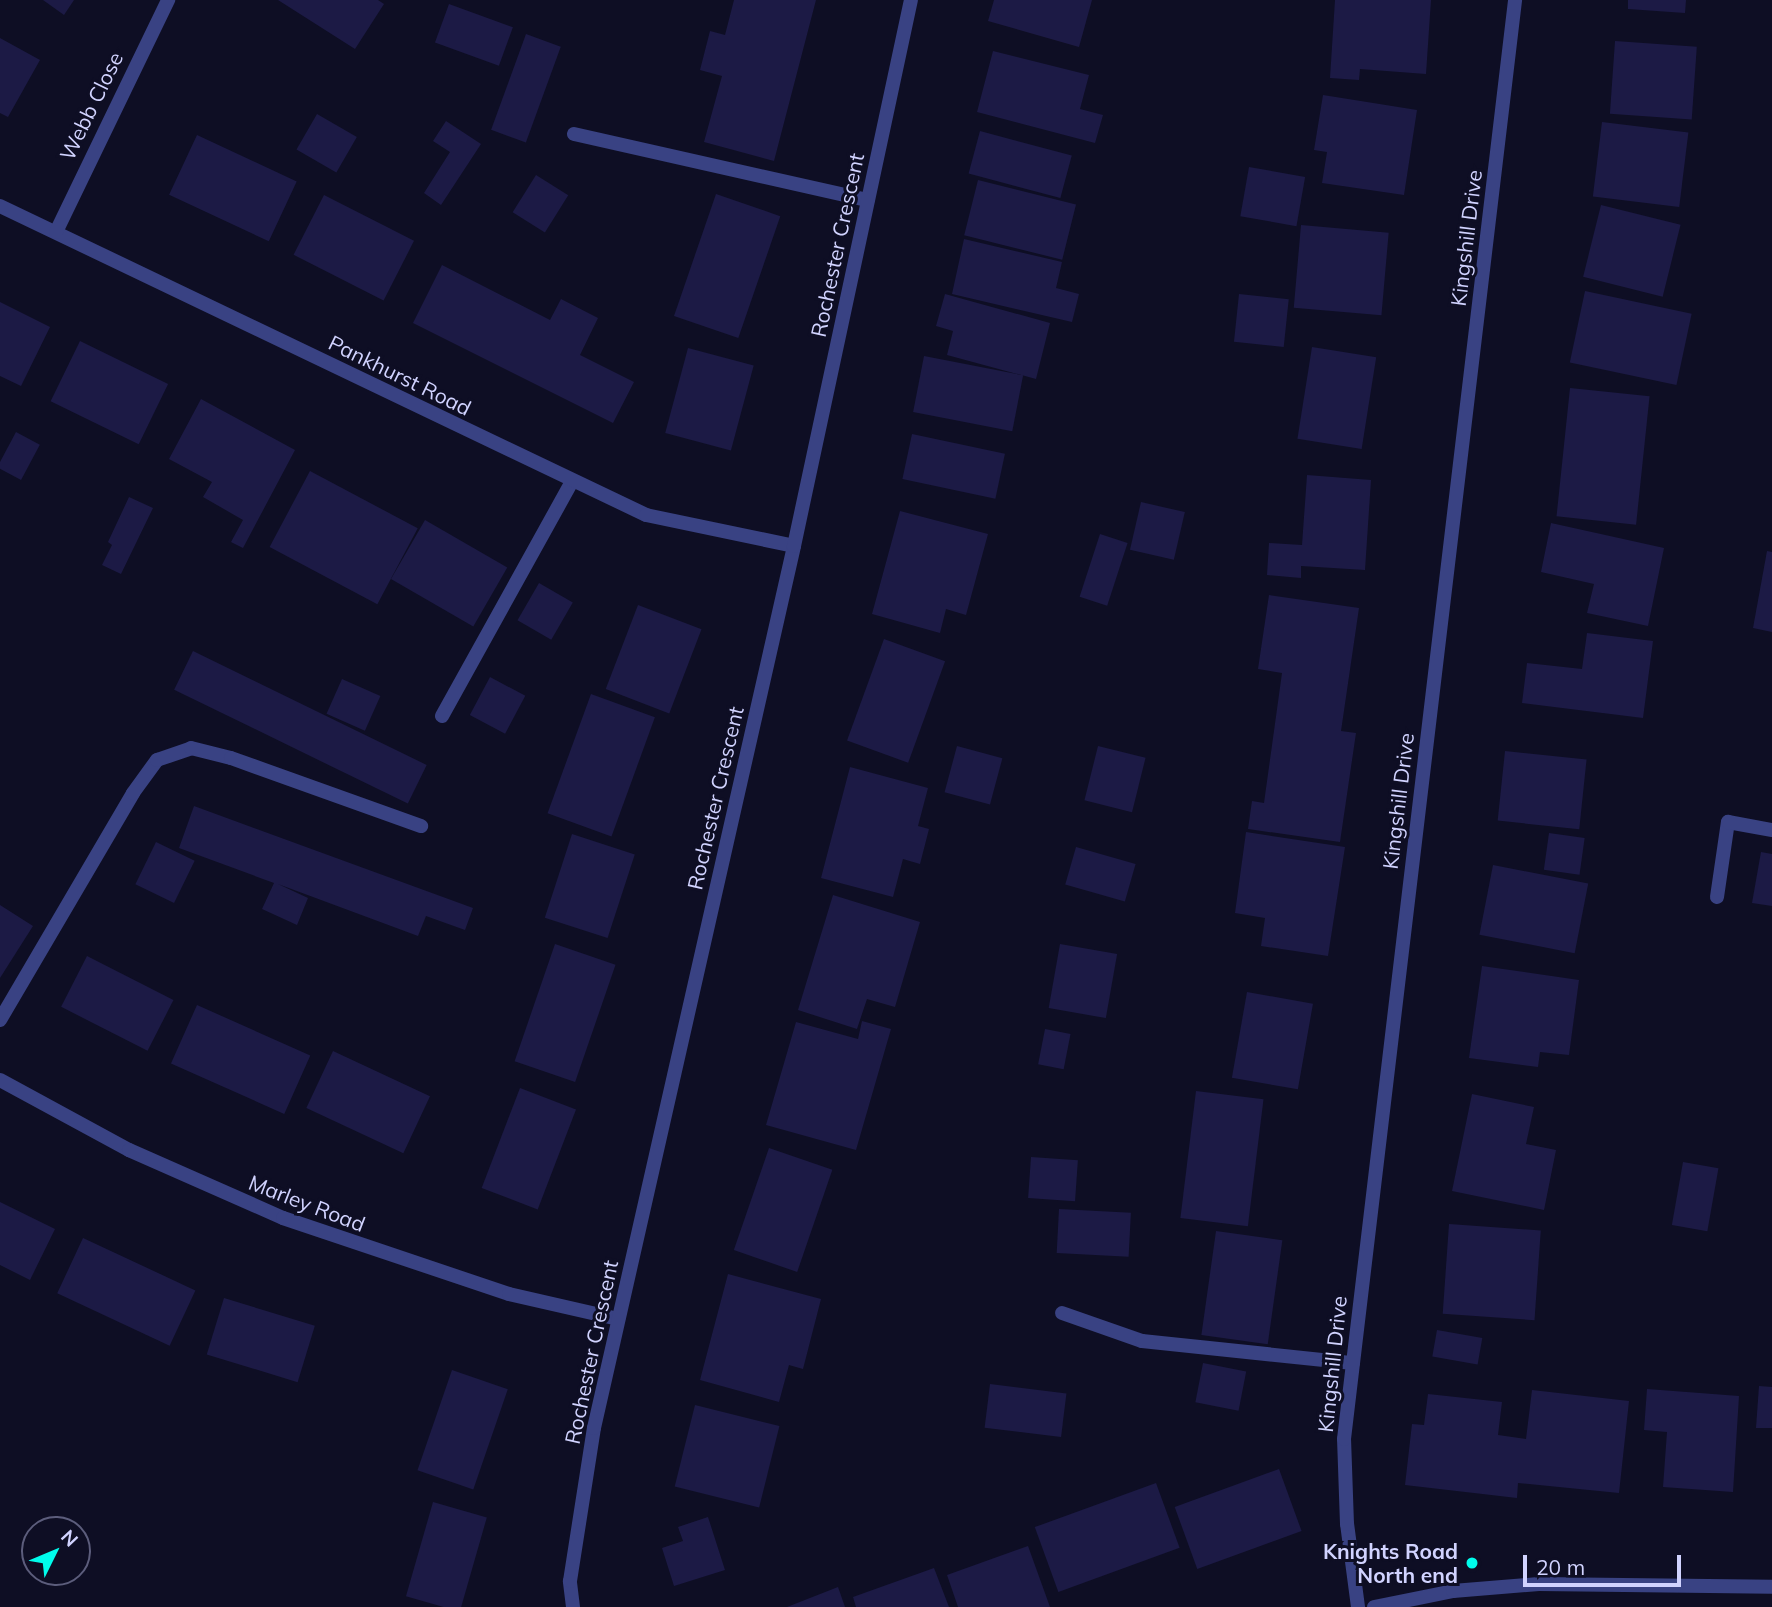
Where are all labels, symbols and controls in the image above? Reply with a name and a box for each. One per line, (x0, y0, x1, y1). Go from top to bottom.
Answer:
street label: Webb Close (54, 48, 128, 164)
street label: Rochester Crescent (805, 151, 869, 339)
street label: Kingshill Drive (1445, 168, 1487, 308)
street label: Pankhurst Road (325, 330, 475, 420)
street label: Rochester Crescent (682, 704, 748, 892)
street label: Kingshill Drive (1377, 731, 1419, 871)
street label: Marley Road (245, 1169, 369, 1237)
street label: Rochester Crescent (559, 1258, 623, 1446)
street label: Kingshill Drive (1312, 1294, 1352, 1434)
north arrow (21, 1516, 91, 1586)
text: N (56, 1525, 84, 1551)
place label: Knights Road North end (1323, 1538, 1458, 1588)
scale bar (1527, 1540, 1684, 1584)
text: 20 m (1536, 1554, 1585, 1580)
marker: Knights Road North end (1464, 1555, 1480, 1571)

